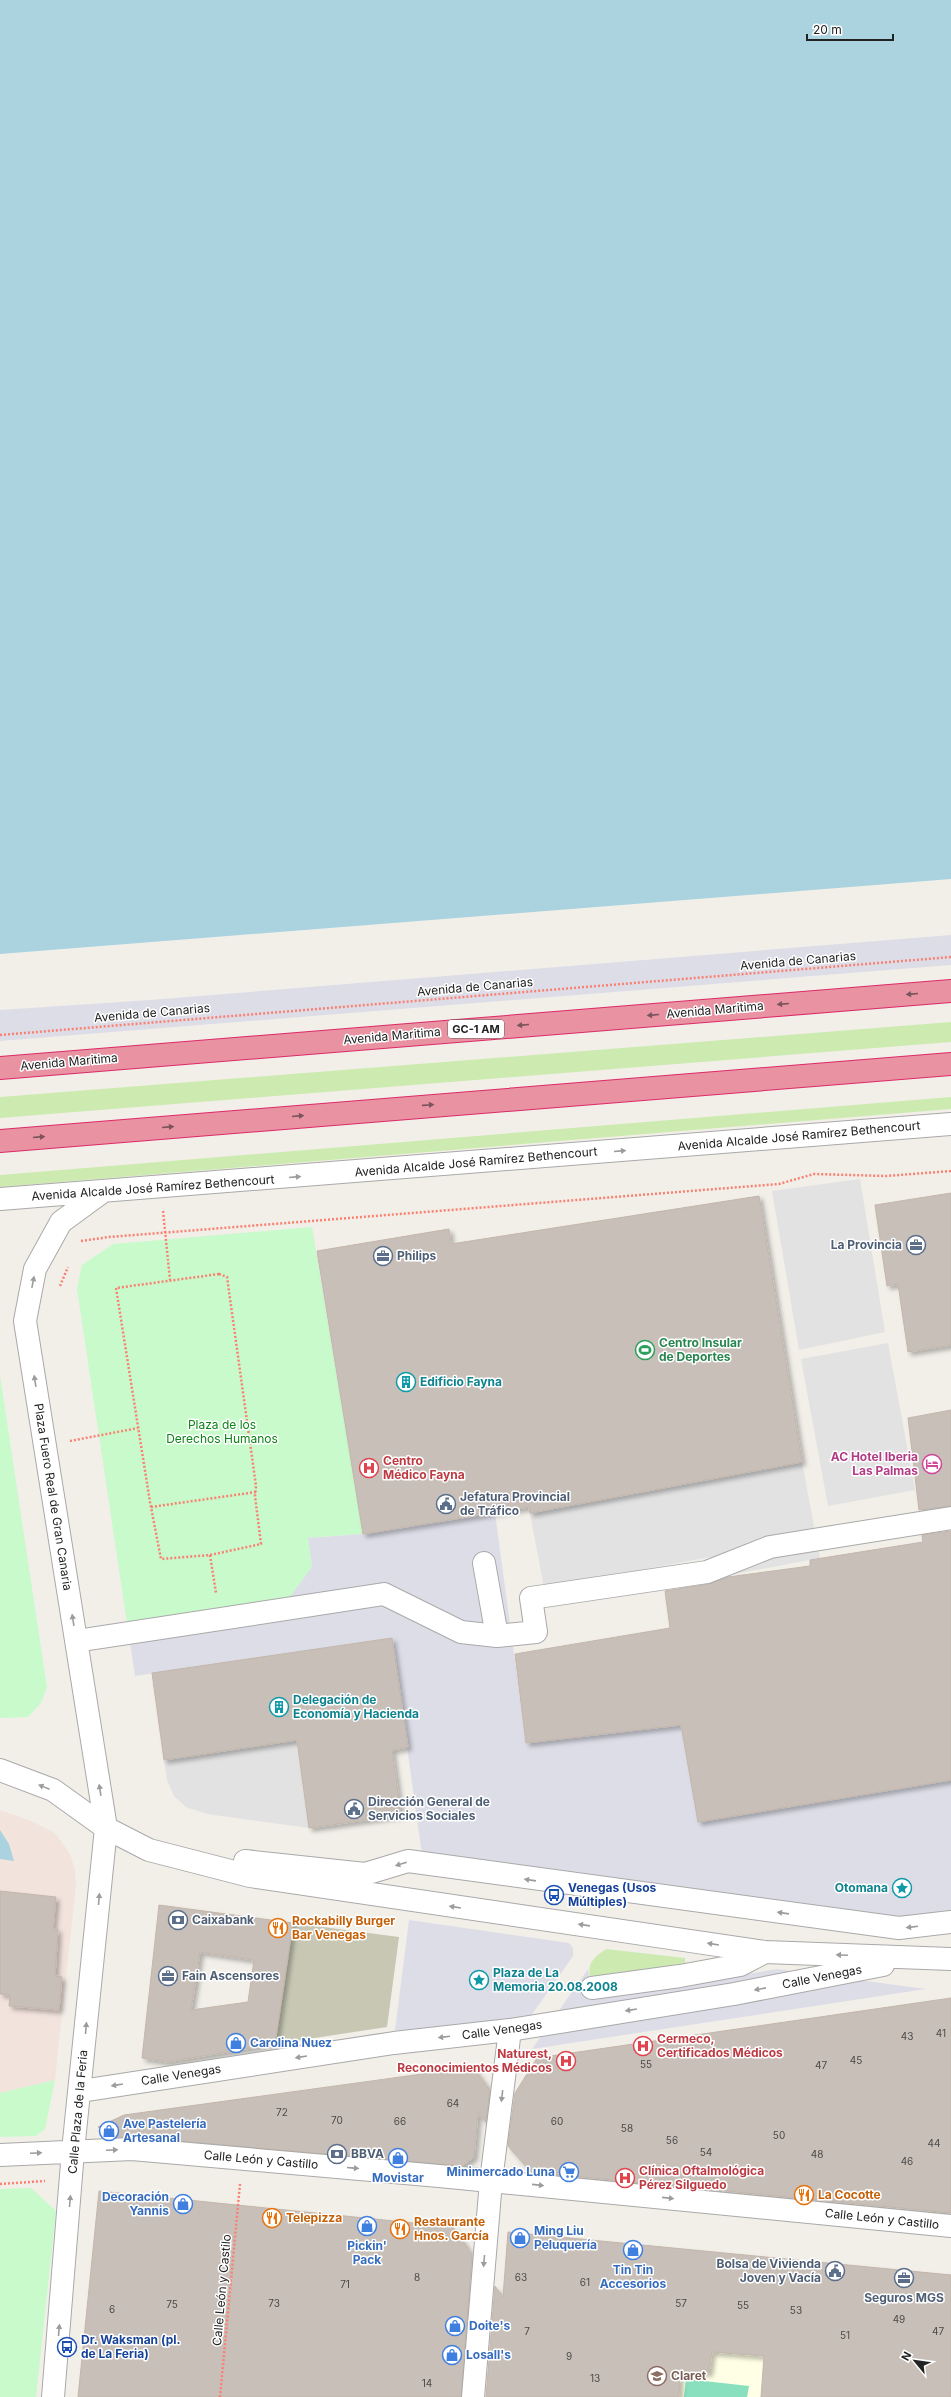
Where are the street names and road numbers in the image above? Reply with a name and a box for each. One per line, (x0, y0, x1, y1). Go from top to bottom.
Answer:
street label: Avenida de Canarias (739, 948, 856, 973)
street label: Avenida de Canarias (416, 974, 533, 999)
street label: Avenida Maritima (666, 998, 764, 1021)
street label: Avenida de Canarias (93, 1000, 210, 1025)
road number: GC-1 AM (448, 1020, 504, 1038)
street label: Avenida Maritima (343, 1024, 441, 1047)
street label: Avenida Maritima (20, 1050, 118, 1073)
street label: Avenida Alcalde José Ramírez Bethencourt (677, 1117, 921, 1154)
street label: Avenida Alcalde José Ramírez Bethencourt (354, 1143, 598, 1180)
street label: Avenida Alcalde José Ramírez Bethencourt (31, 1172, 275, 1203)
street label: Plaza Fuero Real de Gran Canaria (31, 1402, 76, 1592)
street label: Calle Venegas (781, 1961, 863, 1992)
street label: Calle Venegas (461, 2016, 543, 2043)
street label: Calle Plaza de la Feria (65, 2049, 90, 2175)
street label: Calle Venegas (140, 2061, 222, 2088)
street label: Calle León y Castillo (203, 2147, 319, 2172)
street label: Calle León y Castillo (824, 2205, 940, 2232)
street label: Calle León y Castilo (209, 2234, 234, 2346)

